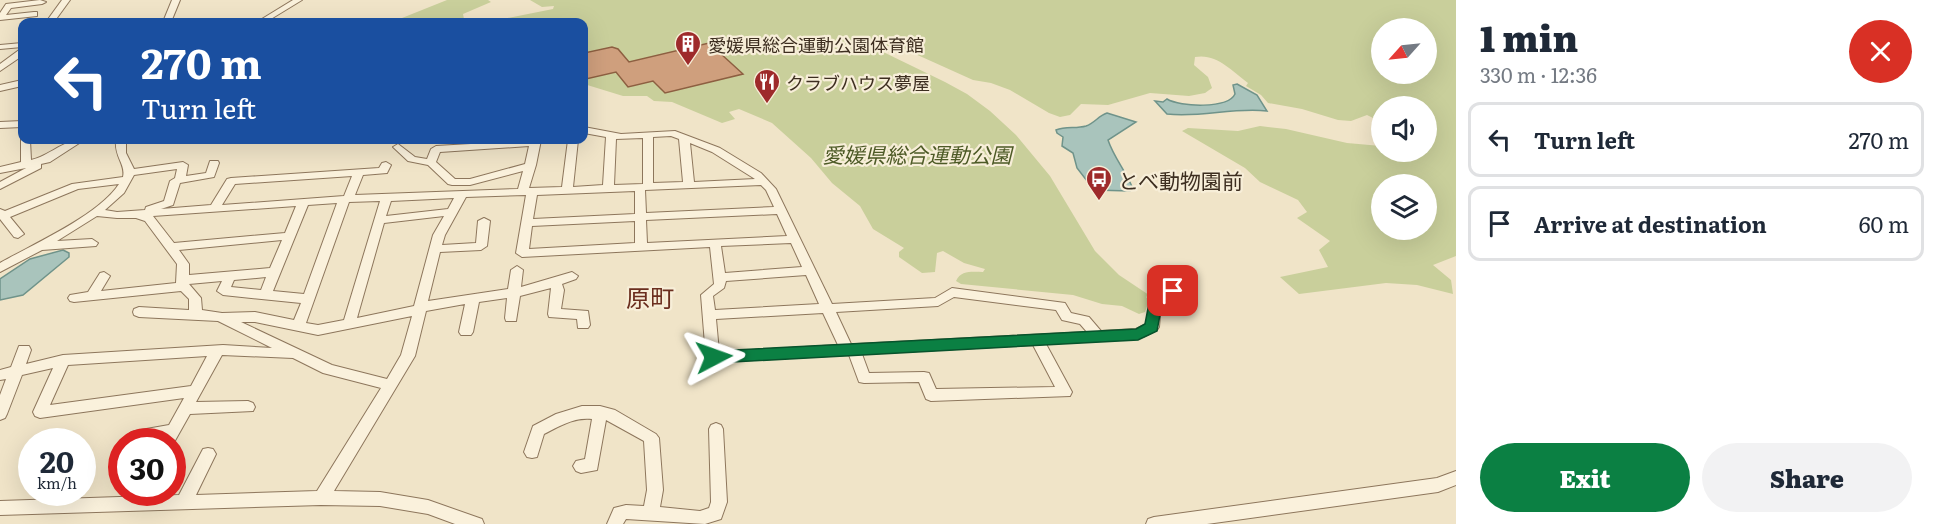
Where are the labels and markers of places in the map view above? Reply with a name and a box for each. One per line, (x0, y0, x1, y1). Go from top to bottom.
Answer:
building icon: 愛媛県総合運動公園体育館 (673, 29, 703, 67)
place label: 愛媛県総合運動公園体育館 (708, 31, 924, 58)
restaurant icon: クラブハウス夢屋 (752, 67, 782, 105)
place label: クラブハウス夢屋 (786, 69, 930, 96)
bus stop icon: とべ動物園前 (1084, 164, 1114, 202)
place label: とべ動物園前 (1118, 164, 1243, 195)
pin (1147, 265, 1198, 316)

